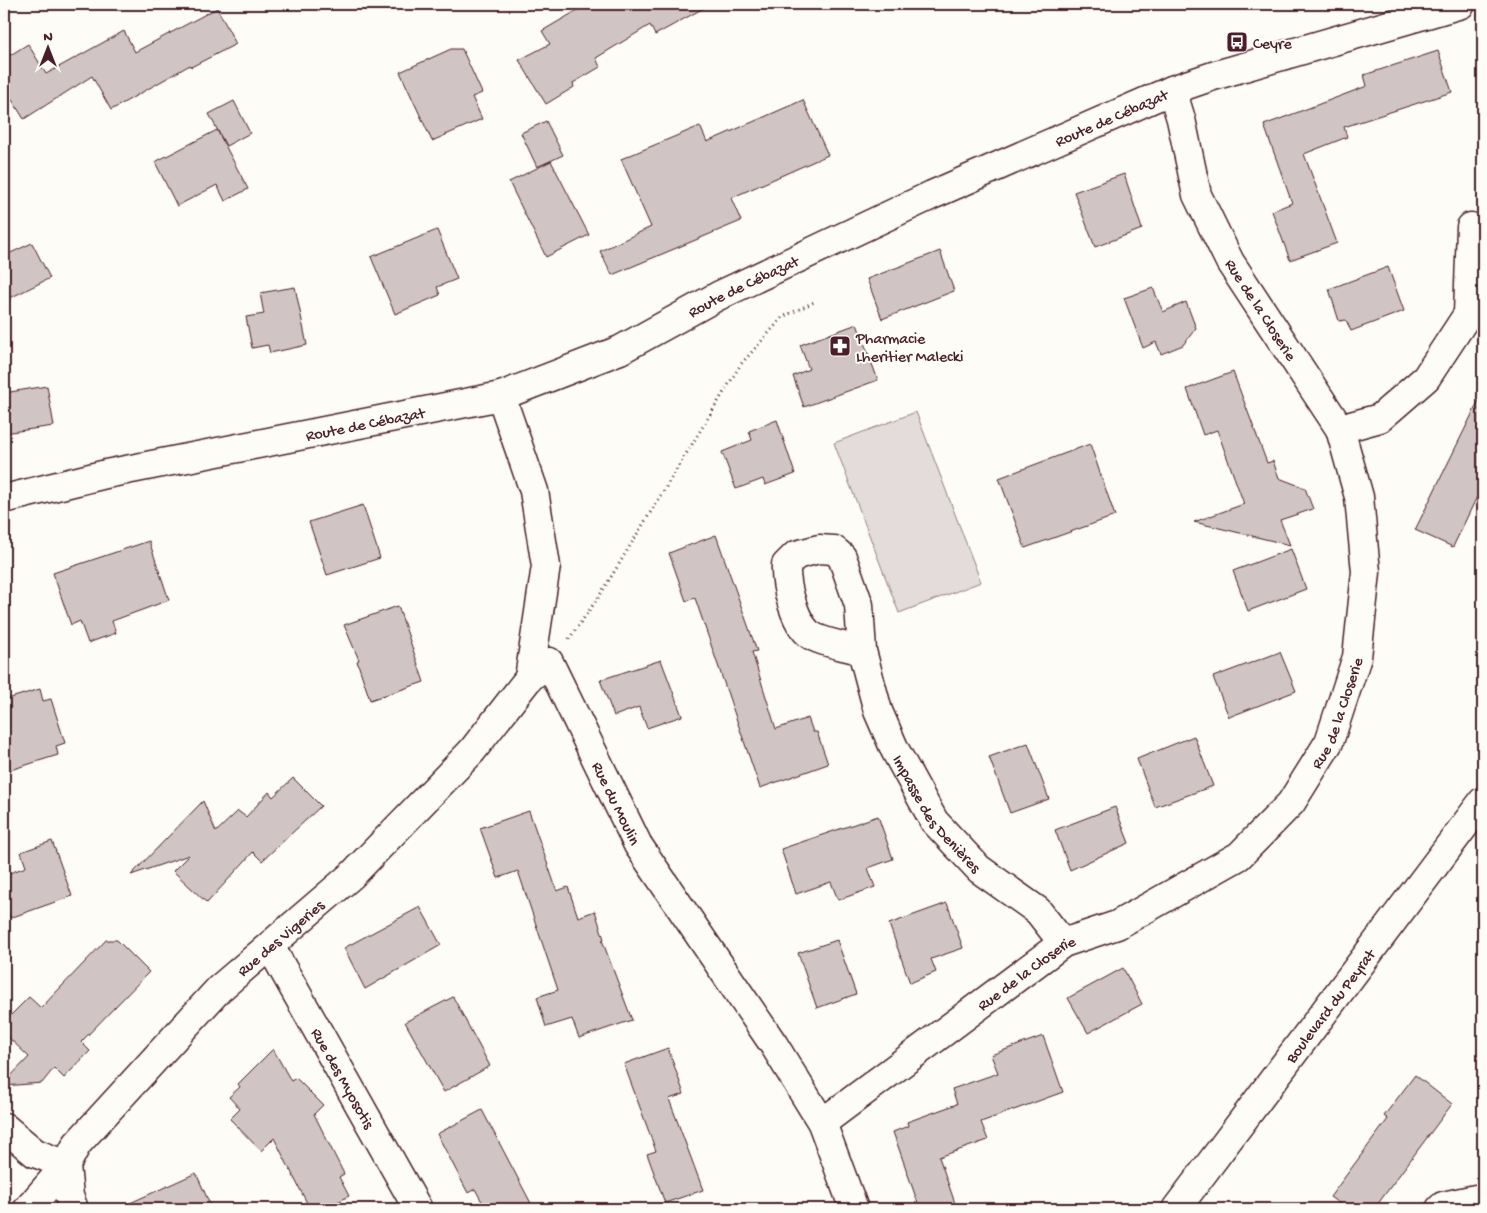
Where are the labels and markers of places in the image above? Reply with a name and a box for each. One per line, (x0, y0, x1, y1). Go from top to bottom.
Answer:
bus stop icon: Ceyre (1225, 30, 1249, 54)
place label: Ceyre (1253, 36, 1292, 55)
place label: Pharmacie Lheritier Malecki (855, 331, 963, 368)
pharmacy icon: Pharmacie Lheritier Malecki (828, 334, 852, 358)

